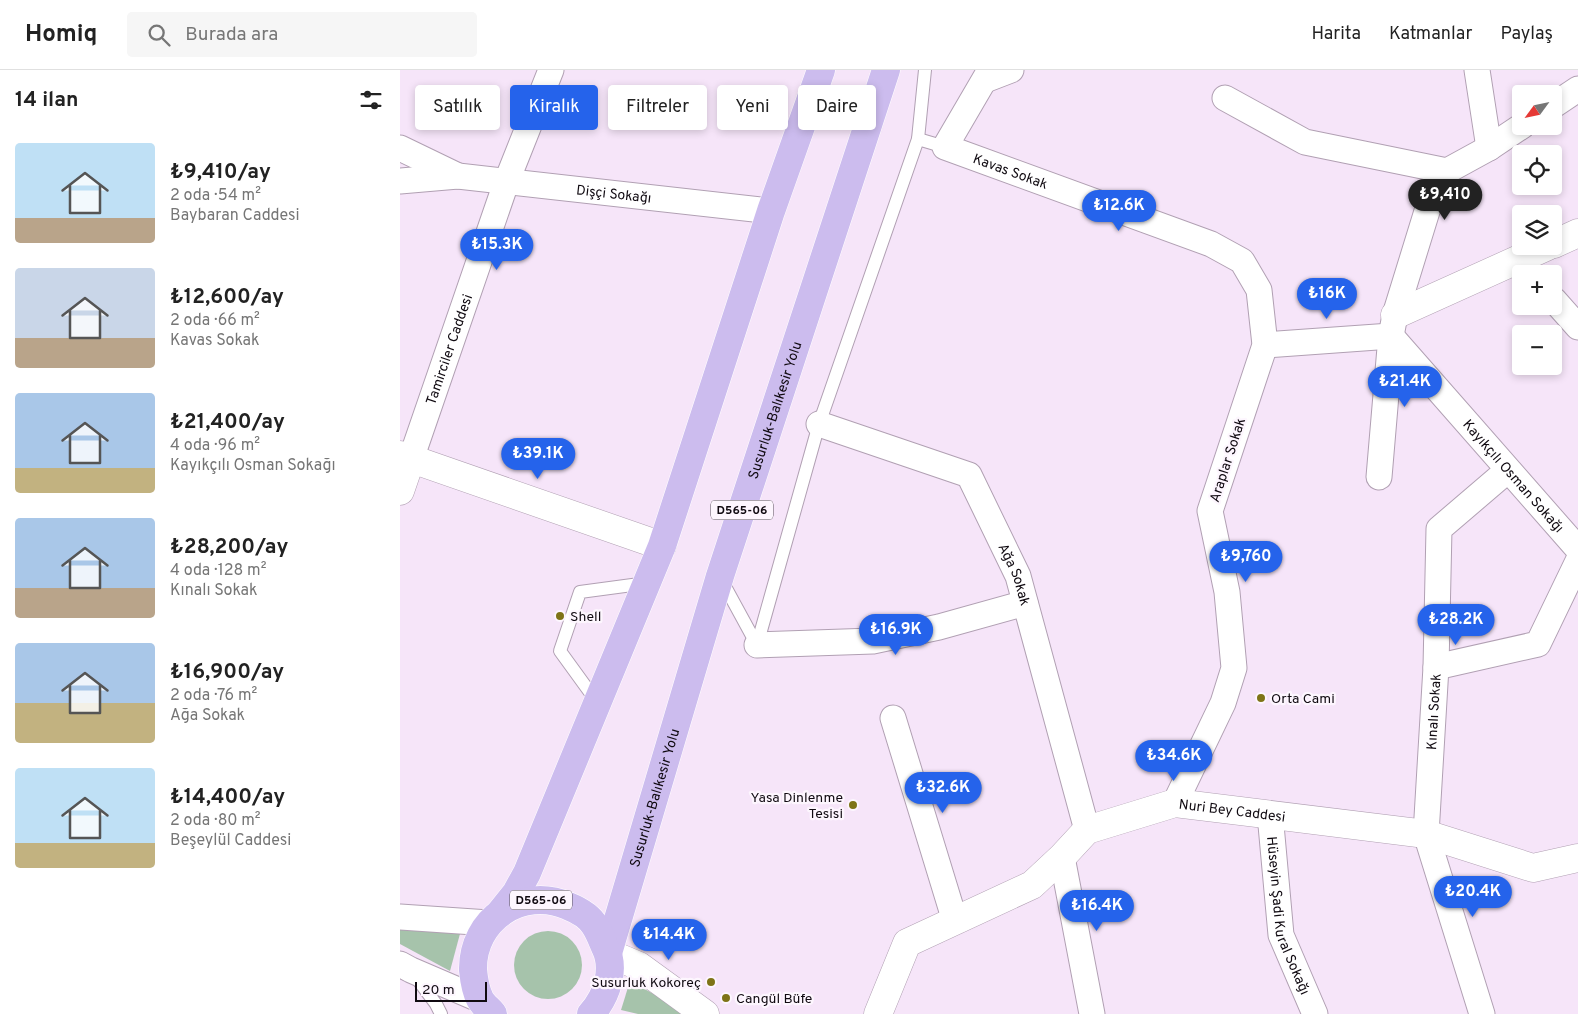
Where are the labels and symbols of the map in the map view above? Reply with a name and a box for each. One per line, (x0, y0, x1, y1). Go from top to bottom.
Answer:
north arrow (1512, 85, 1562, 135)
street label: Kavas Sokak (970, 151, 1050, 194)
pin: ₺9,410 (1404, 178, 1486, 221)
street label: Dişçi Sokağı (575, 182, 652, 208)
pin: ₺12.6K (1078, 190, 1160, 232)
pin: ₺15.3K (456, 228, 538, 271)
pin: ₺16K (1297, 278, 1357, 320)
street label: Tamirciler Caddesi (423, 292, 477, 407)
street label: Susurluk-Balıkesir Yolu (745, 339, 806, 481)
pin: ₺21.4K (1364, 366, 1446, 408)
street label: Araplar Sokak (1207, 416, 1250, 505)
street label: Kayıkçılı Osman Sokağı (1458, 417, 1567, 537)
pin: ₺39.1K (497, 438, 579, 480)
road number: D565-06 (711, 500, 773, 520)
pin: ₺9,760 (1205, 540, 1287, 583)
street label: Ağa Sokak (993, 541, 1033, 608)
pin: ₺28.2K (1415, 604, 1497, 646)
place label: Shell (570, 609, 601, 626)
marker: Shell (554, 610, 566, 622)
pin: ₺16.9K (855, 614, 937, 656)
street label: Kınalı Sokak (1424, 673, 1446, 751)
place label: Orta Cami (1271, 691, 1335, 708)
marker: Orta Cami (1255, 692, 1267, 704)
street label: Susurluk-Balıkesir Yolu (627, 727, 684, 870)
pin: ₺34.6K (1133, 740, 1215, 782)
pin: ₺32.6K (902, 772, 984, 814)
place label: Yasa Dinlenme Tesisi (751, 790, 843, 823)
street label: Nuri Bey Caddesi (1178, 797, 1286, 827)
marker: Yasa Dinlenme Tesisi (847, 799, 859, 811)
street label: Hüseyin Şadi Kural Sokağı (1262, 836, 1313, 998)
pin: ₺20.4K (1432, 876, 1514, 918)
road number: D565-06 (510, 890, 572, 910)
pin: ₺16.4K (1056, 890, 1138, 932)
pin: ₺14.4K (628, 918, 710, 961)
place label: Susurluk Kokoreç (591, 975, 701, 992)
marker: Susurluk Kokoreç (705, 976, 717, 988)
scale bar (415, 979, 488, 1002)
place label: Cangül Büfe (736, 991, 812, 1008)
marker: Cangül Büfe (720, 992, 732, 1004)

